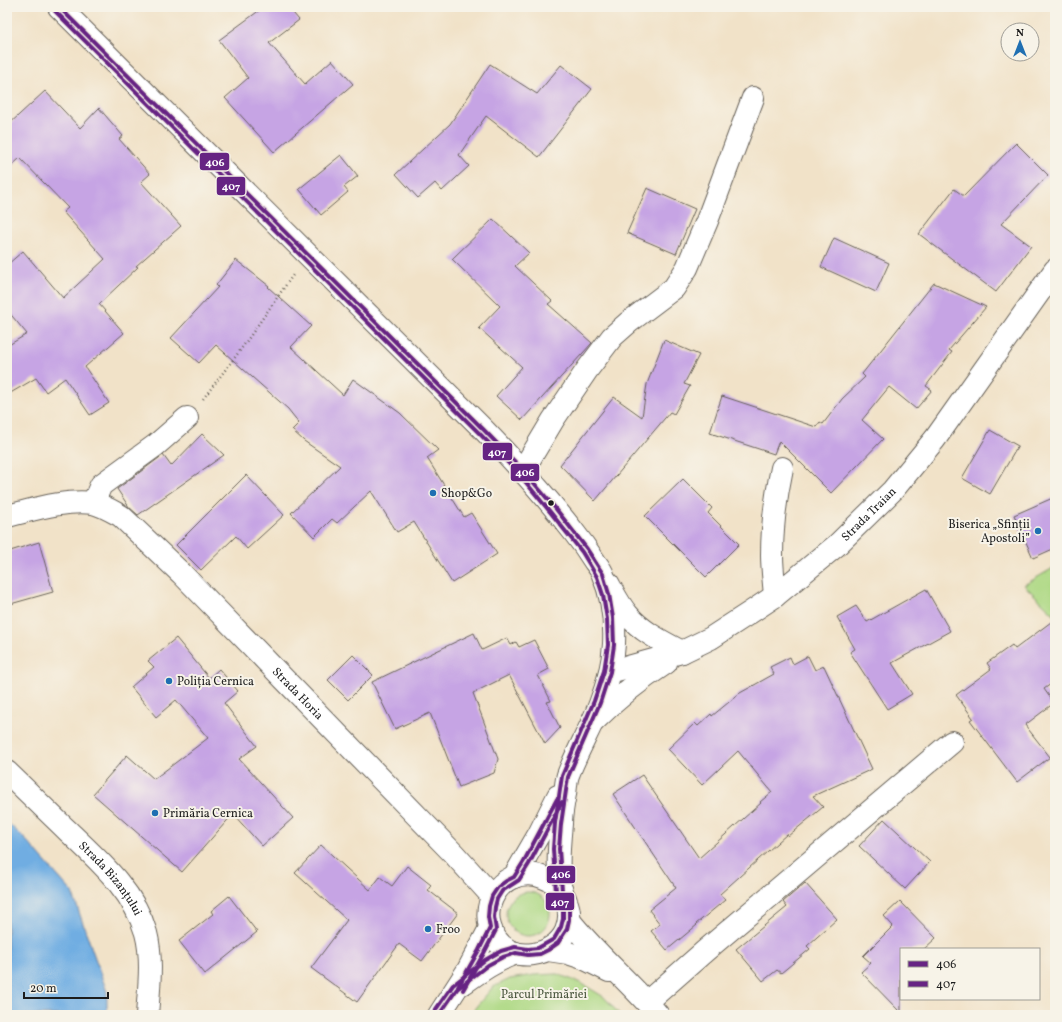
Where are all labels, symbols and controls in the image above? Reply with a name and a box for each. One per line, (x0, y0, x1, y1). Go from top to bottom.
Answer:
north arrow (1000, 22, 1040, 62)
text: N (1016, 26, 1024, 41)
line badge: 406 (199, 152, 230, 171)
text: 406 (205, 156, 225, 171)
line badge: 407 (216, 176, 246, 196)
text: 407 (222, 180, 240, 195)
line badge: 407 (482, 442, 513, 461)
text: 407 (488, 446, 506, 461)
line badge: 406 (510, 463, 540, 482)
text: 406 (515, 466, 535, 481)
street label: Strada Traian (838, 484, 900, 545)
place label: Shop&Go (441, 486, 492, 502)
marker: Shop&Go (428, 488, 438, 498)
unlabelled marker (546, 498, 556, 508)
place label: Biserica „Sfinții Apostoli” (948, 517, 1030, 547)
marker: Biserica „Sfinții Apostoli” (1033, 526, 1043, 536)
street label: Strada Horia (268, 664, 326, 724)
place label: Poliția Cernica (177, 674, 254, 690)
marker: Poliția Cernica (164, 676, 174, 686)
place label: Primăria Cernica (163, 806, 253, 822)
marker: Primăria Cernica (150, 808, 160, 818)
street label: Strada Bizanțului (75, 838, 145, 919)
line badge: 406 (546, 865, 576, 884)
text: 406 (551, 868, 571, 883)
line badge: 407 (545, 892, 575, 911)
text: 407 (551, 896, 569, 911)
place label: Froo (436, 922, 460, 938)
marker: Froo (423, 924, 433, 934)
legend (900, 948, 1040, 1000)
text: 406 (936, 957, 956, 973)
scale bar (24, 974, 108, 1000)
text: 407 (936, 977, 956, 993)
text: 20 m (30, 981, 57, 997)
park label: Parcul Primăriei (501, 987, 588, 1003)

